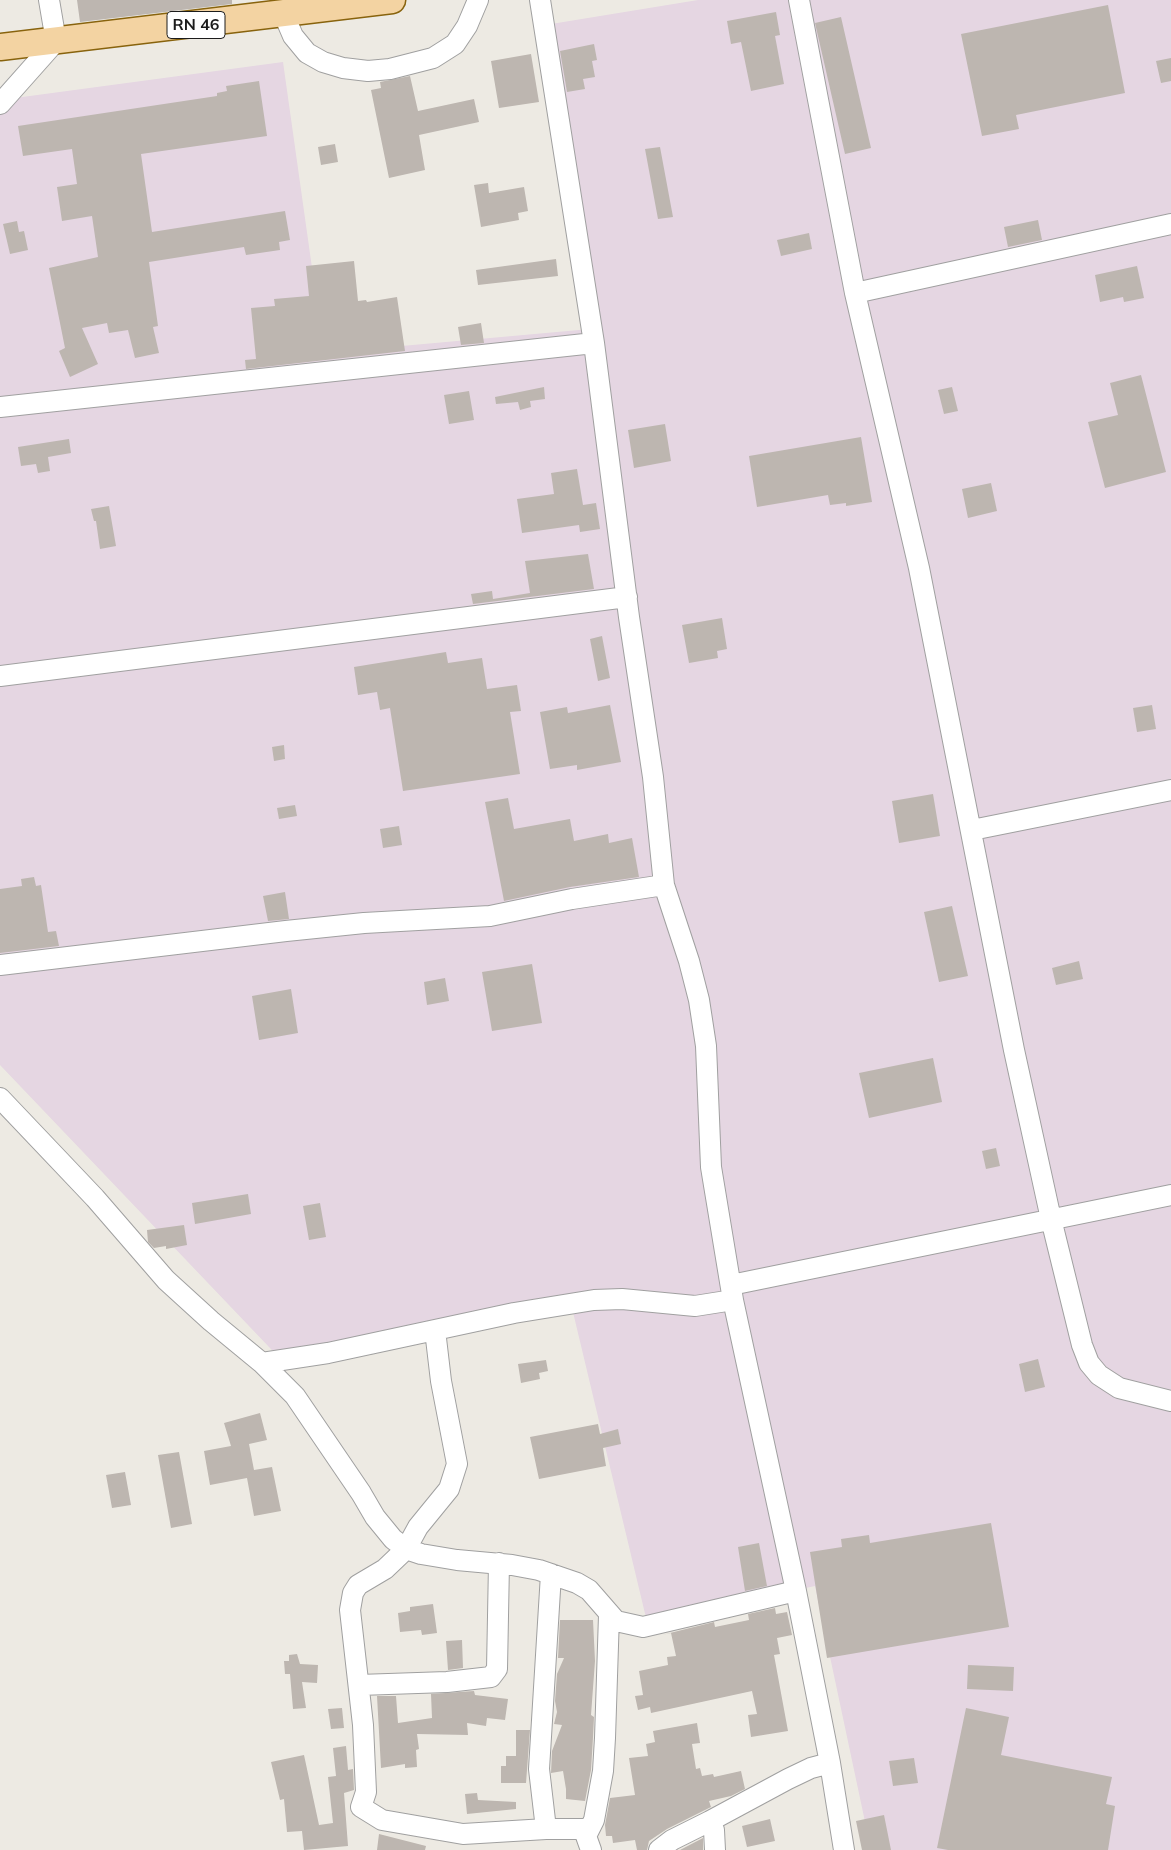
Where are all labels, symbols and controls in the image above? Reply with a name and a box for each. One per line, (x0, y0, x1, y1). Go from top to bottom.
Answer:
road number: RN 46 (167, 12, 225, 38)

